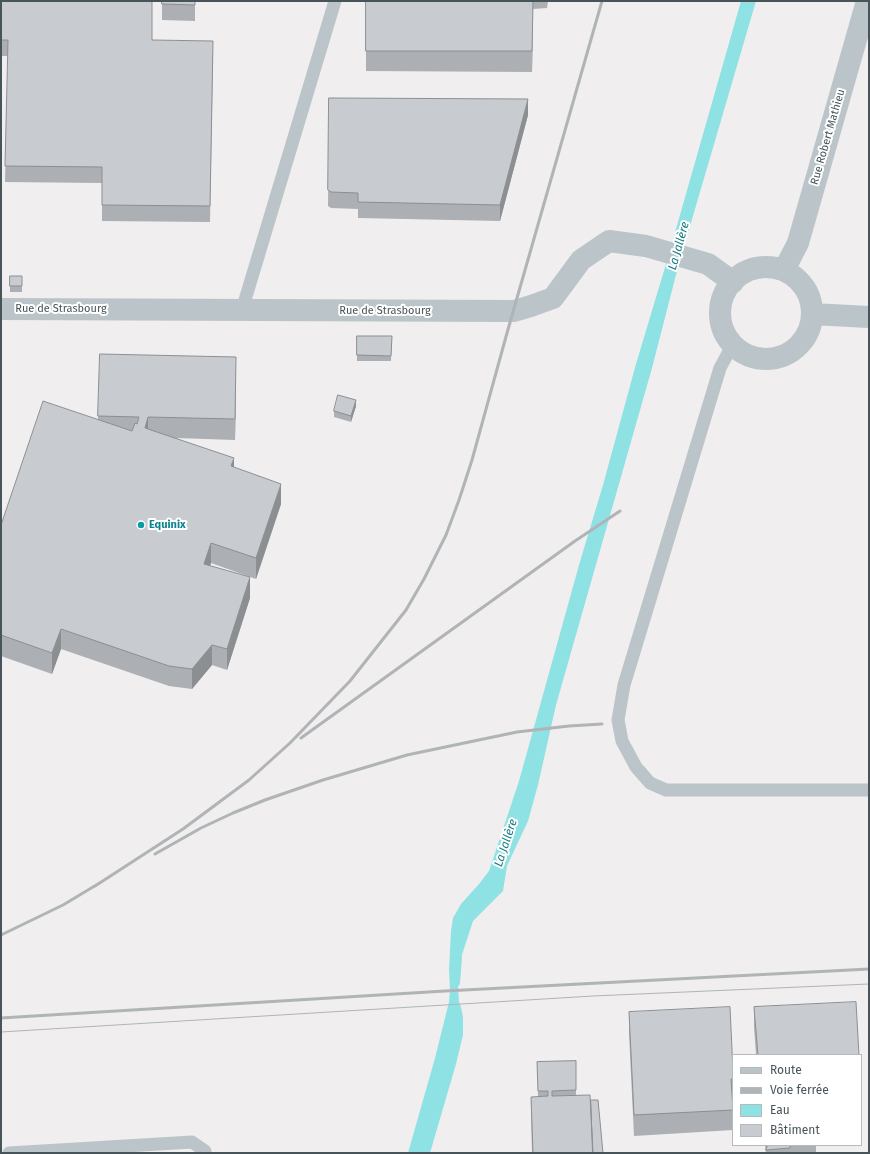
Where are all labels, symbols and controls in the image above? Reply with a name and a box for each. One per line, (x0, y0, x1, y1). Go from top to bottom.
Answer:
street label: Rue Robert Mathieu (808, 88, 848, 186)
water label: La Jallère (665, 220, 693, 272)
street label: Rue de Strasbourg (15, 302, 107, 316)
street label: Rue de Strasbourg (339, 304, 431, 318)
place label: Equinix (149, 518, 186, 532)
marker: Equinix (136, 520, 146, 530)
water label: La Jallère (492, 817, 520, 869)
legend (732, 1054, 862, 1146)
text: Route (770, 1063, 802, 1077)
text: Voie ferrée (770, 1083, 829, 1097)
text: Eau (770, 1103, 790, 1117)
text: Bâtiment (770, 1123, 820, 1137)

